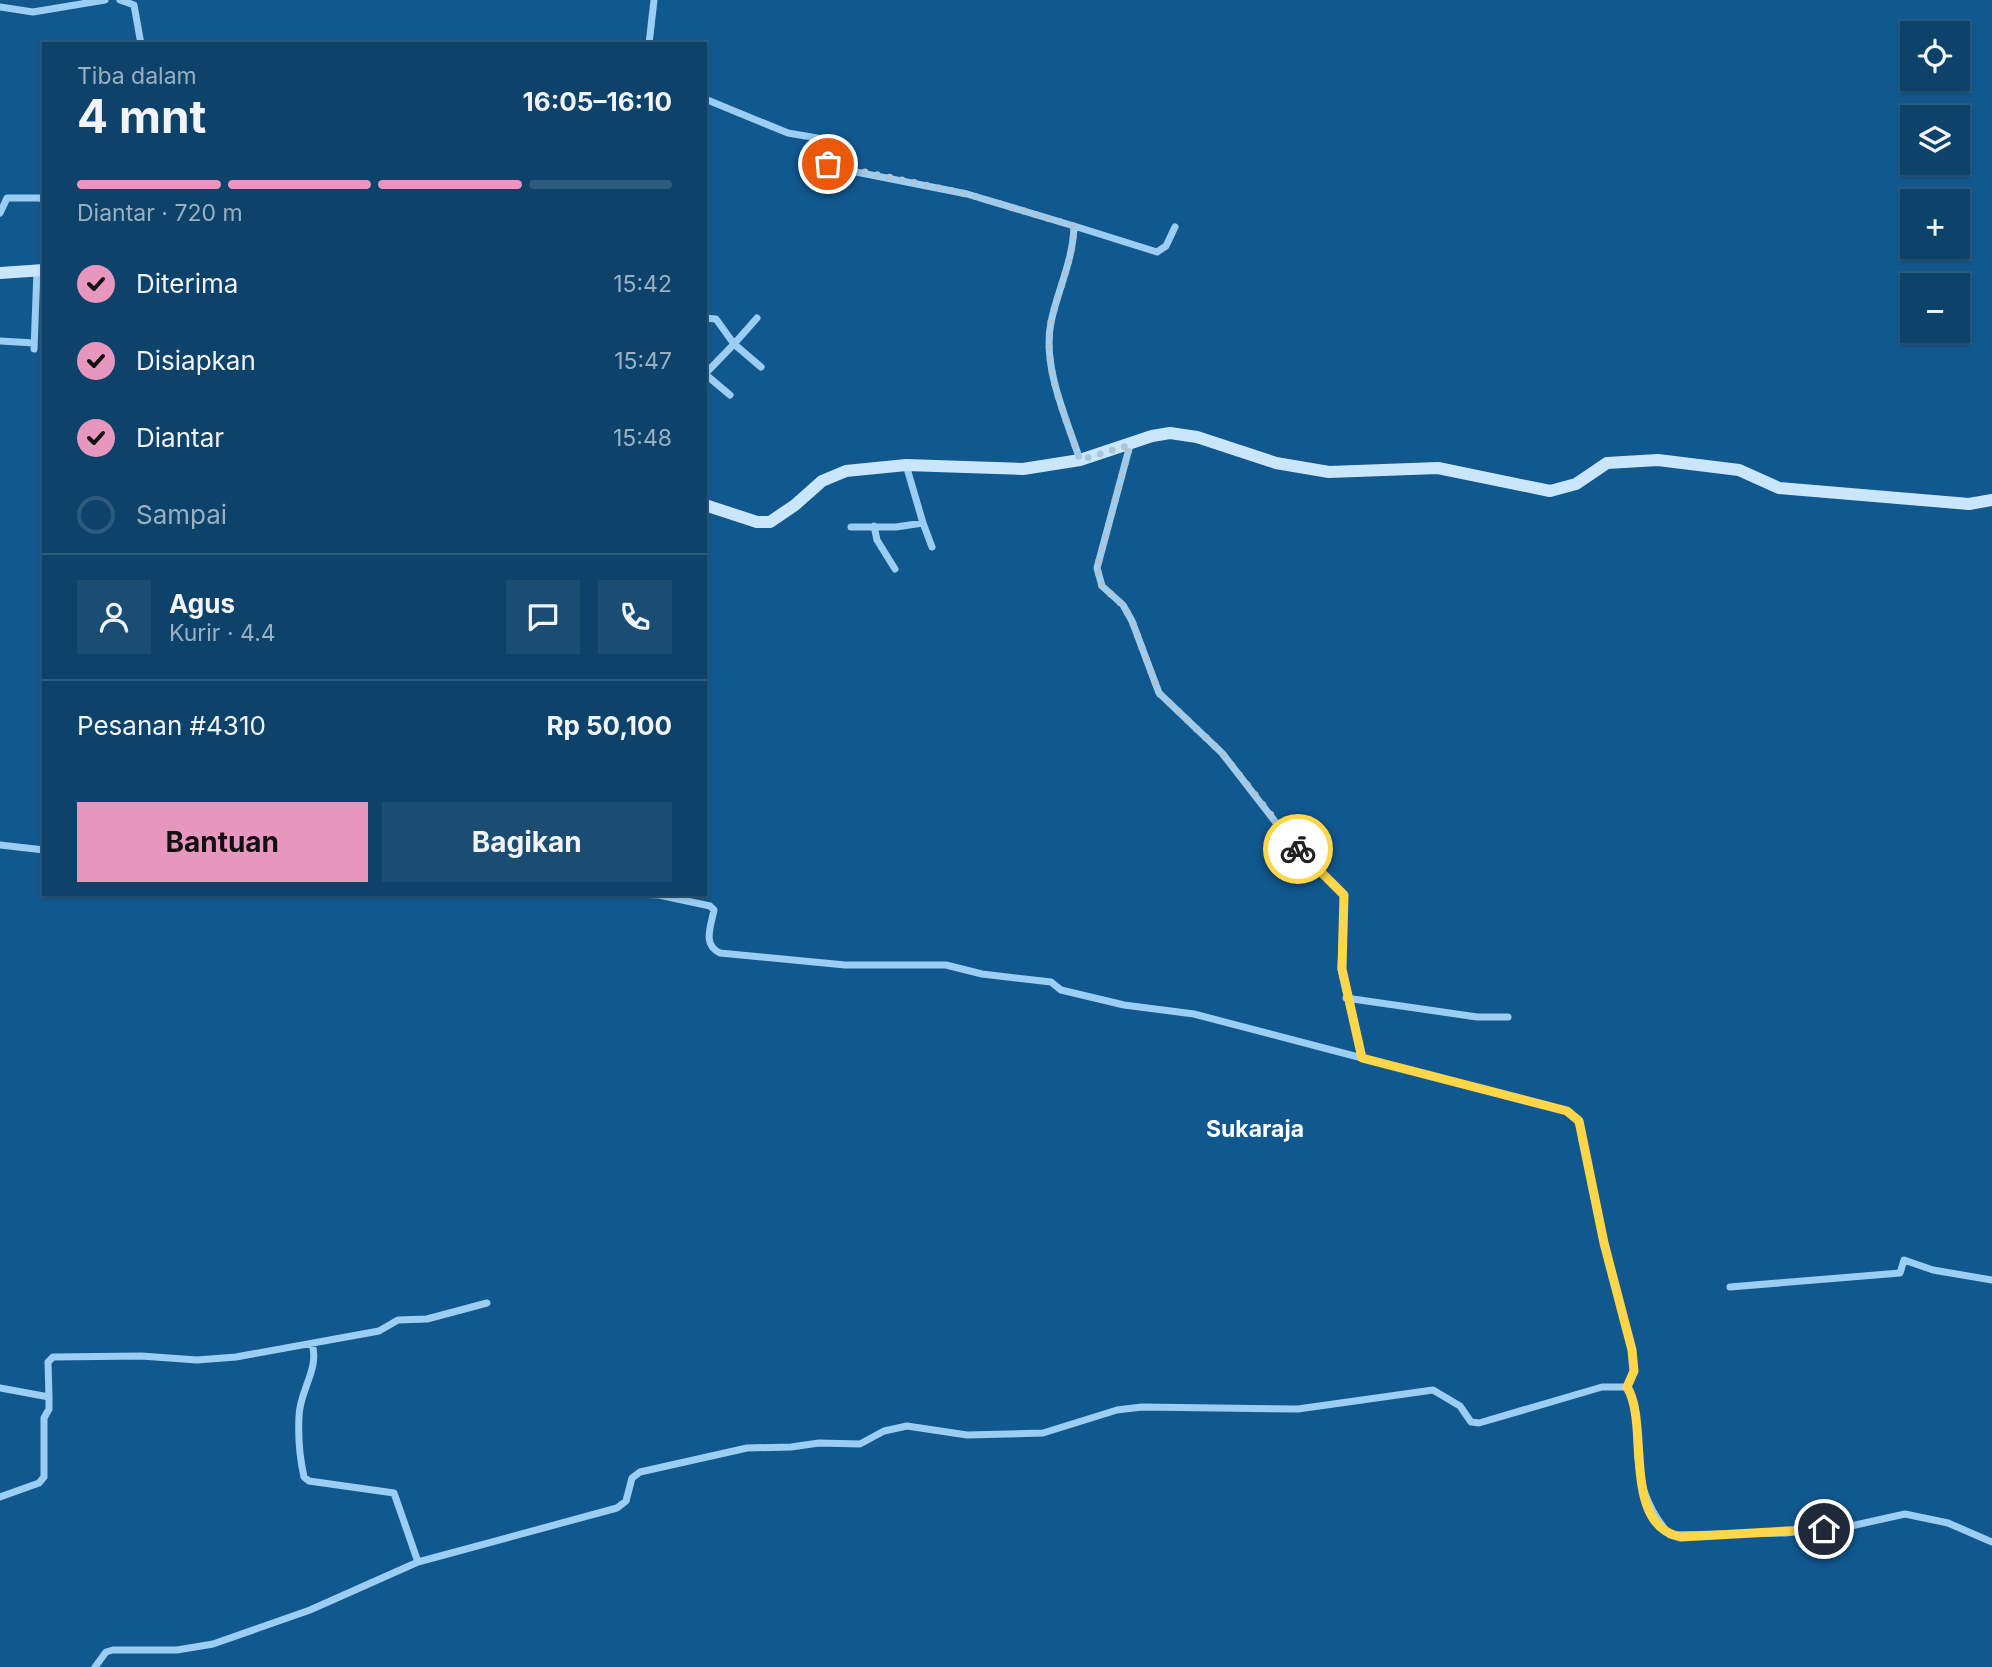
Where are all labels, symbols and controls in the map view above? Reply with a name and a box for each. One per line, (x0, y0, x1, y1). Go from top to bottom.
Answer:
map controls (1900, 21, 1970, 343)
button: locate (1900, 21, 1970, 91)
text: Tiba dalam (77, 62, 197, 90)
text: 16:05–16:10 (523, 86, 672, 117)
text: 4 mnt (77, 88, 206, 144)
button: layers (1900, 105, 1970, 175)
pin (798, 134, 858, 194)
icon: bag (809, 145, 847, 183)
button: + (1900, 189, 1970, 259)
text: Diantar · 720 m (77, 199, 243, 227)
icon: check (77, 265, 115, 303)
text: Diterima (136, 268, 238, 299)
text: 15:42 (613, 270, 672, 298)
button: − (1900, 273, 1970, 343)
icon: check (77, 342, 115, 380)
text: Disiapkan (136, 345, 256, 376)
text: 15:47 (614, 347, 672, 375)
icon: check (77, 419, 115, 457)
text: Diantar (136, 422, 224, 453)
text: 15:48 (613, 424, 672, 452)
text: Sampai (136, 499, 227, 530)
button: person (77, 580, 151, 654)
button: chat (506, 580, 580, 654)
button: phone (598, 580, 672, 654)
text: Agus (169, 588, 235, 619)
text: Kurir · 4.4 (169, 619, 276, 647)
text: Pesanan #4310 (77, 710, 266, 741)
text: Rp 50,100 (546, 710, 672, 741)
button: Bantuan (77, 802, 368, 882)
button: Bagikan (382, 802, 672, 882)
courier (1263, 814, 1333, 884)
icon: bike (1279, 830, 1317, 868)
district label: Sukaraja (1206, 1115, 1304, 1143)
pin (1794, 1499, 1854, 1559)
icon: home (1805, 1510, 1843, 1548)

